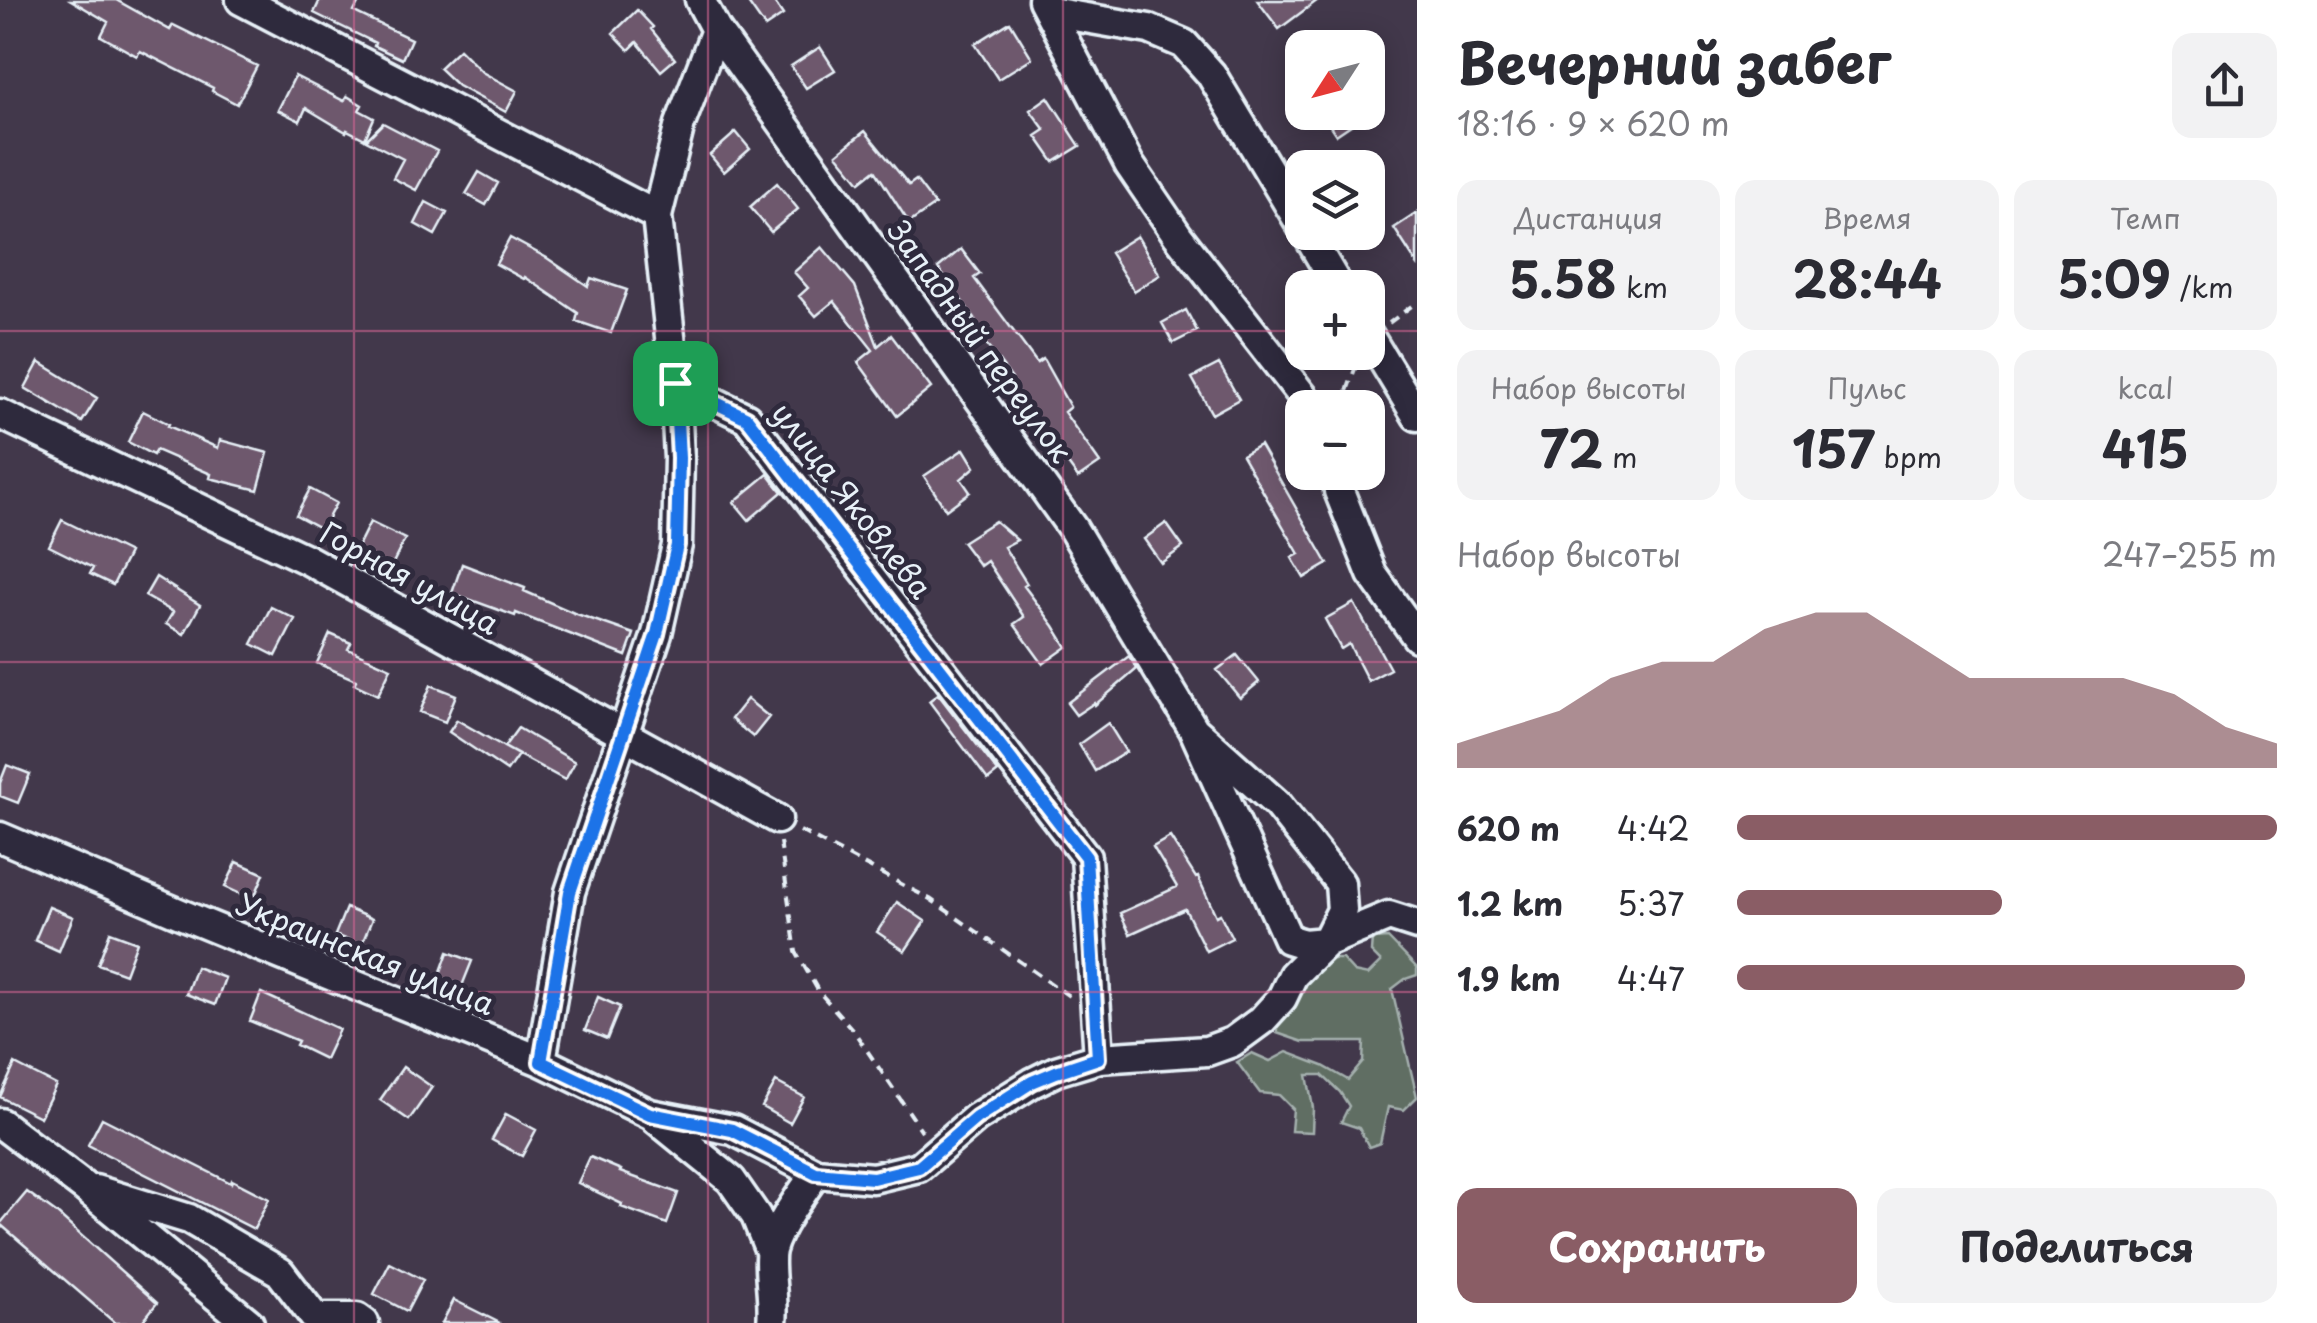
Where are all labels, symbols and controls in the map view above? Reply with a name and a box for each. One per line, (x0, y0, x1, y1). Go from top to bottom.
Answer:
text: Вечерний забег (1457, 20, 1891, 103)
north arrow (1285, 30, 1385, 130)
map controls (1285, 30, 1385, 490)
button: share (2172, 33, 2277, 138)
text: 18:16 · 9 × 620 m (1457, 99, 1730, 147)
button: layers (1285, 150, 1385, 250)
text: Дистанция (1514, 196, 1663, 239)
text: Время (1822, 196, 1912, 239)
text: Темп (2110, 196, 2181, 239)
street label: Западный переулок (878, 210, 1085, 471)
text: 5.58 (1509, 239, 1617, 315)
text: 28:44 (1792, 239, 1942, 315)
text: 5:09 (2057, 239, 2171, 315)
text: km (1617, 265, 1668, 308)
text: /km (2171, 265, 2233, 308)
button: + (1285, 270, 1385, 370)
pin (633, 341, 718, 426)
icon: arrive (648, 356, 703, 411)
text: Набор высоты (1491, 366, 1687, 409)
text: Пульс (1827, 366, 1907, 409)
text: kcal (2117, 366, 2173, 409)
button: − (1285, 390, 1385, 490)
street label: улица Яковлева (762, 392, 944, 608)
text: 72 (1540, 409, 1603, 485)
text: 157 (1792, 409, 1875, 485)
text: 415 (2102, 409, 2189, 485)
text: m (1603, 435, 1638, 478)
text: bpm (1875, 435, 1942, 478)
street label: Горная улица (313, 509, 508, 645)
text: Набор высоты (1457, 530, 1681, 578)
text: 247–255 m (2102, 530, 2277, 578)
text: 620 m (1457, 804, 1560, 852)
text: 4:42 (1617, 804, 1690, 852)
text: 1.2 km (1457, 879, 1563, 927)
text: 5:37 (1617, 879, 1684, 927)
street label: Украинская улица (230, 880, 502, 1025)
text: 1.9 km (1457, 954, 1561, 1002)
text: 4:47 (1617, 954, 1685, 1002)
button: Сохранить (1457, 1188, 1857, 1303)
button: Поделиться (1877, 1188, 2277, 1303)

